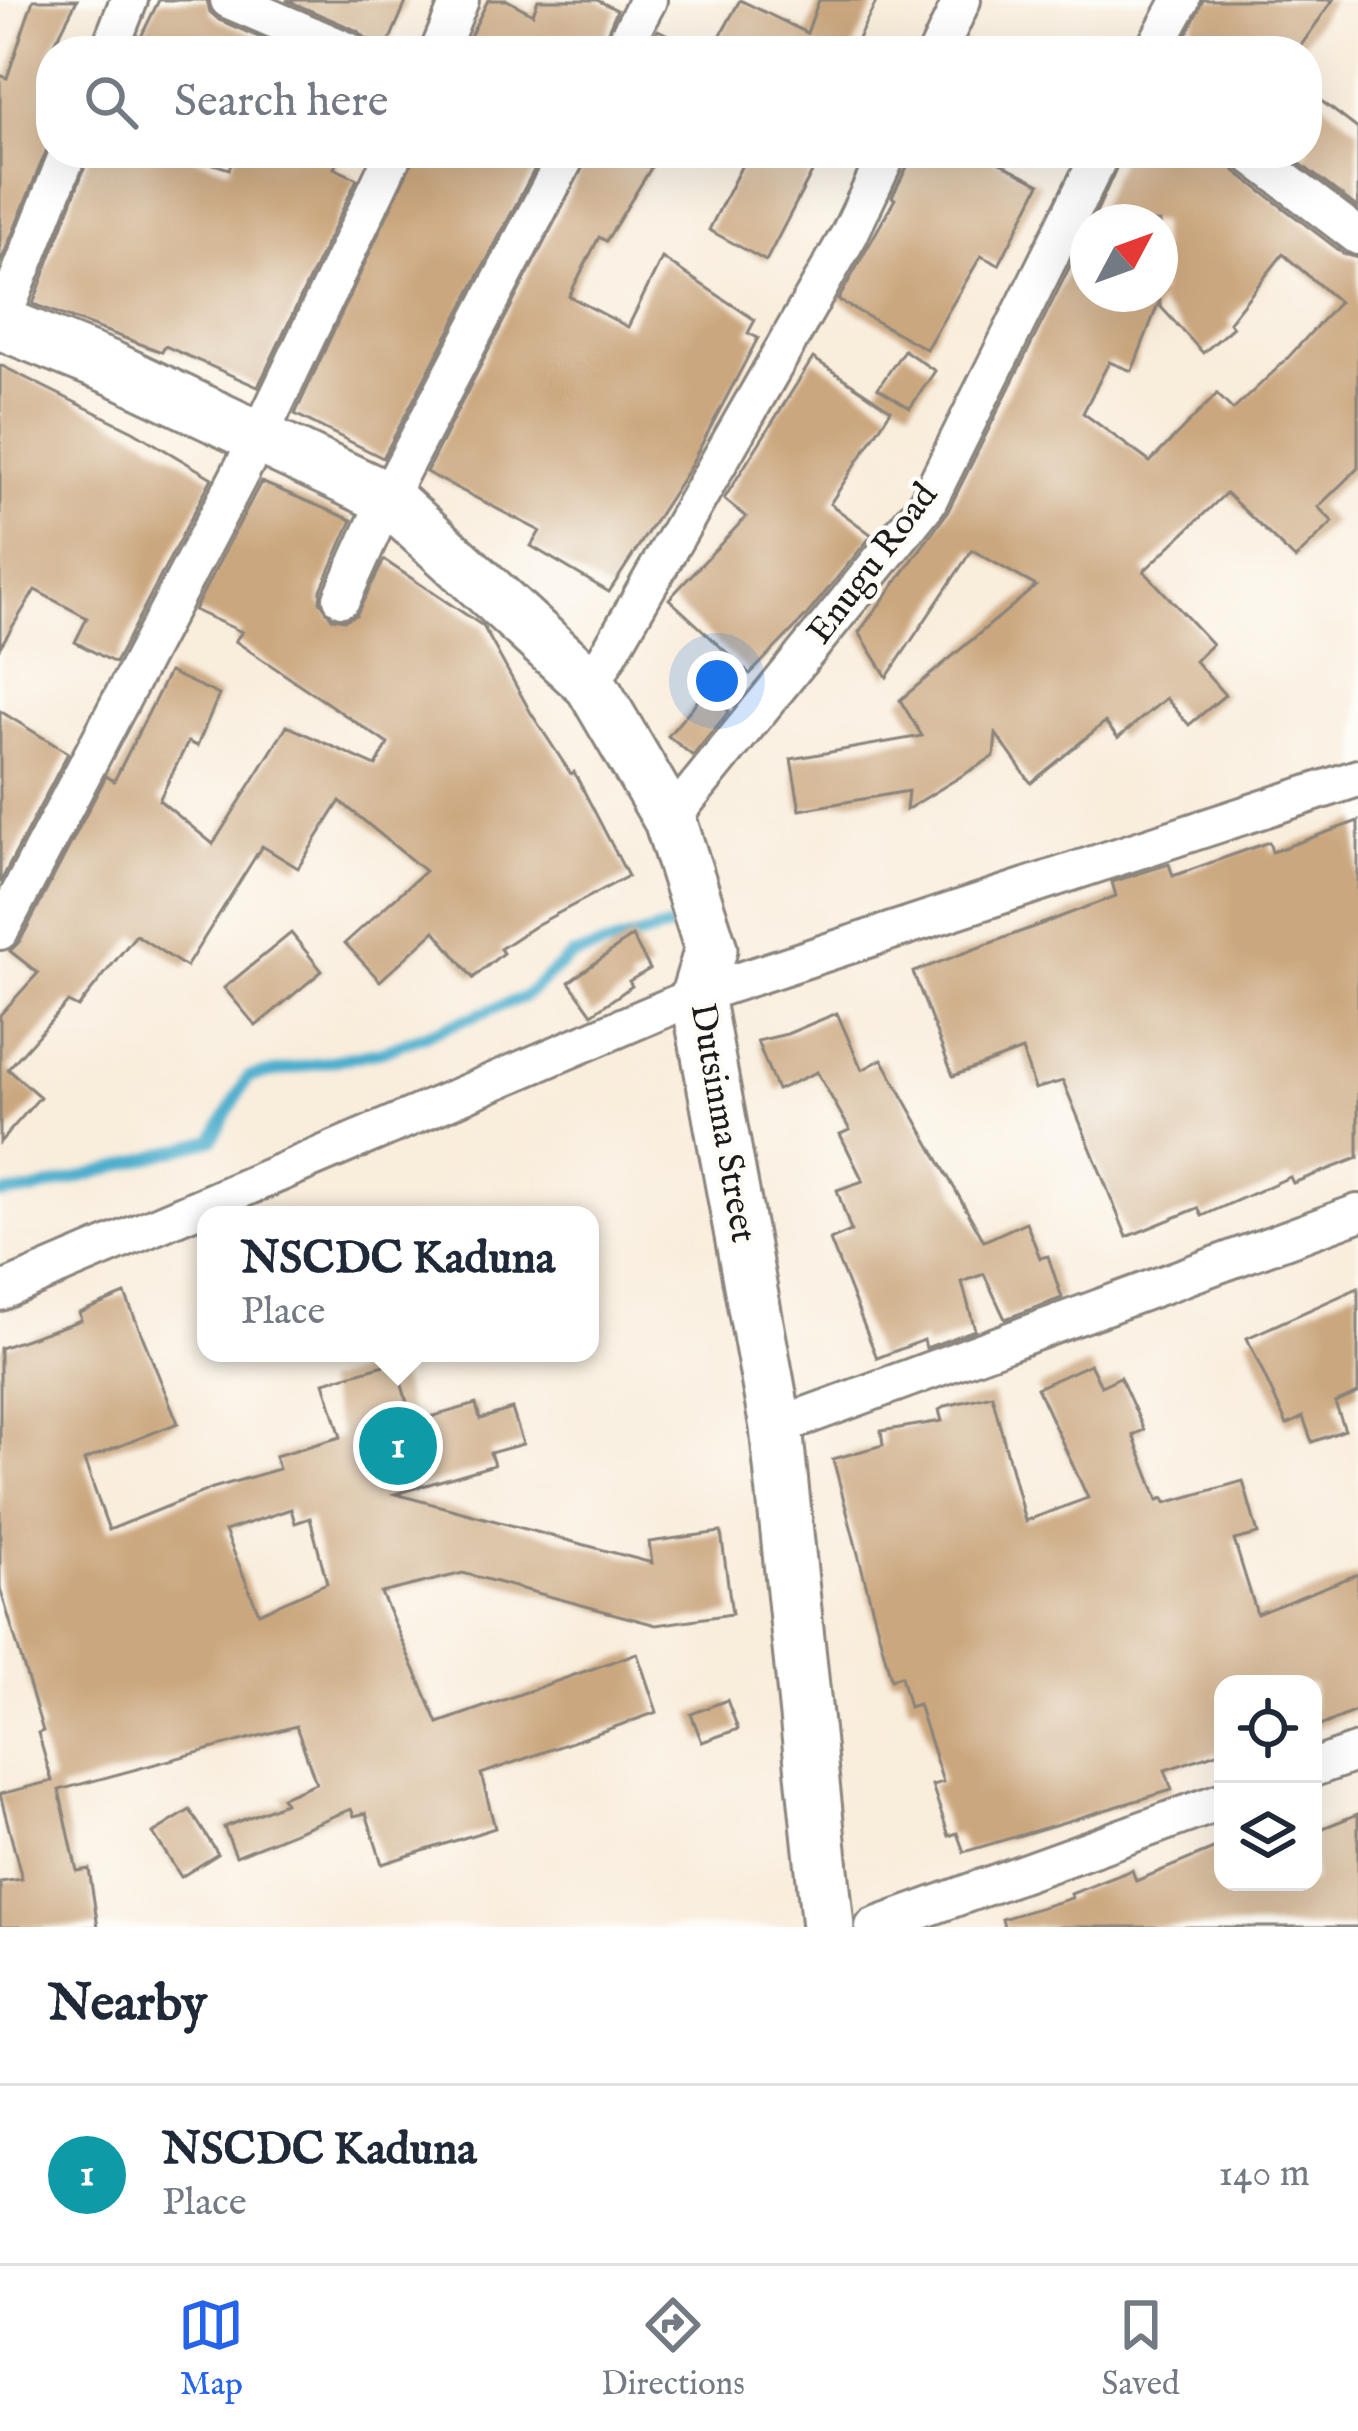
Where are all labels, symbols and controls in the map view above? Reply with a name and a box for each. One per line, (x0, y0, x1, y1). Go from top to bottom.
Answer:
search box (36, 36, 1322, 168)
icon: search (78, 69, 144, 135)
text: Search here (174, 74, 388, 131)
north arrow (1070, 204, 1178, 312)
street label: Enugu Road (797, 474, 949, 654)
your location (687, 651, 747, 711)
street label: Dutsinma Street (678, 1000, 766, 1246)
popup (197, 1206, 599, 1362)
text: NSCDC Kaduna (241, 1231, 555, 1288)
text: Place (241, 1288, 325, 1337)
pin: 1 (359, 1401, 437, 1491)
map controls (1214, 1675, 1322, 1891)
button: locate (1214, 1675, 1322, 1783)
button: layers (1214, 1783, 1322, 1891)
text: Nearby (48, 1973, 207, 2038)
text: NSCDC Kaduna (162, 2122, 477, 2179)
text: 1 (80, 2150, 94, 2199)
text: 140 m (1219, 2150, 1310, 2199)
text: Place (162, 2179, 247, 2228)
tab: Map (178, 2292, 244, 2406)
tab: Directions (601, 2292, 745, 2406)
tab: Saved (1102, 2292, 1180, 2406)

